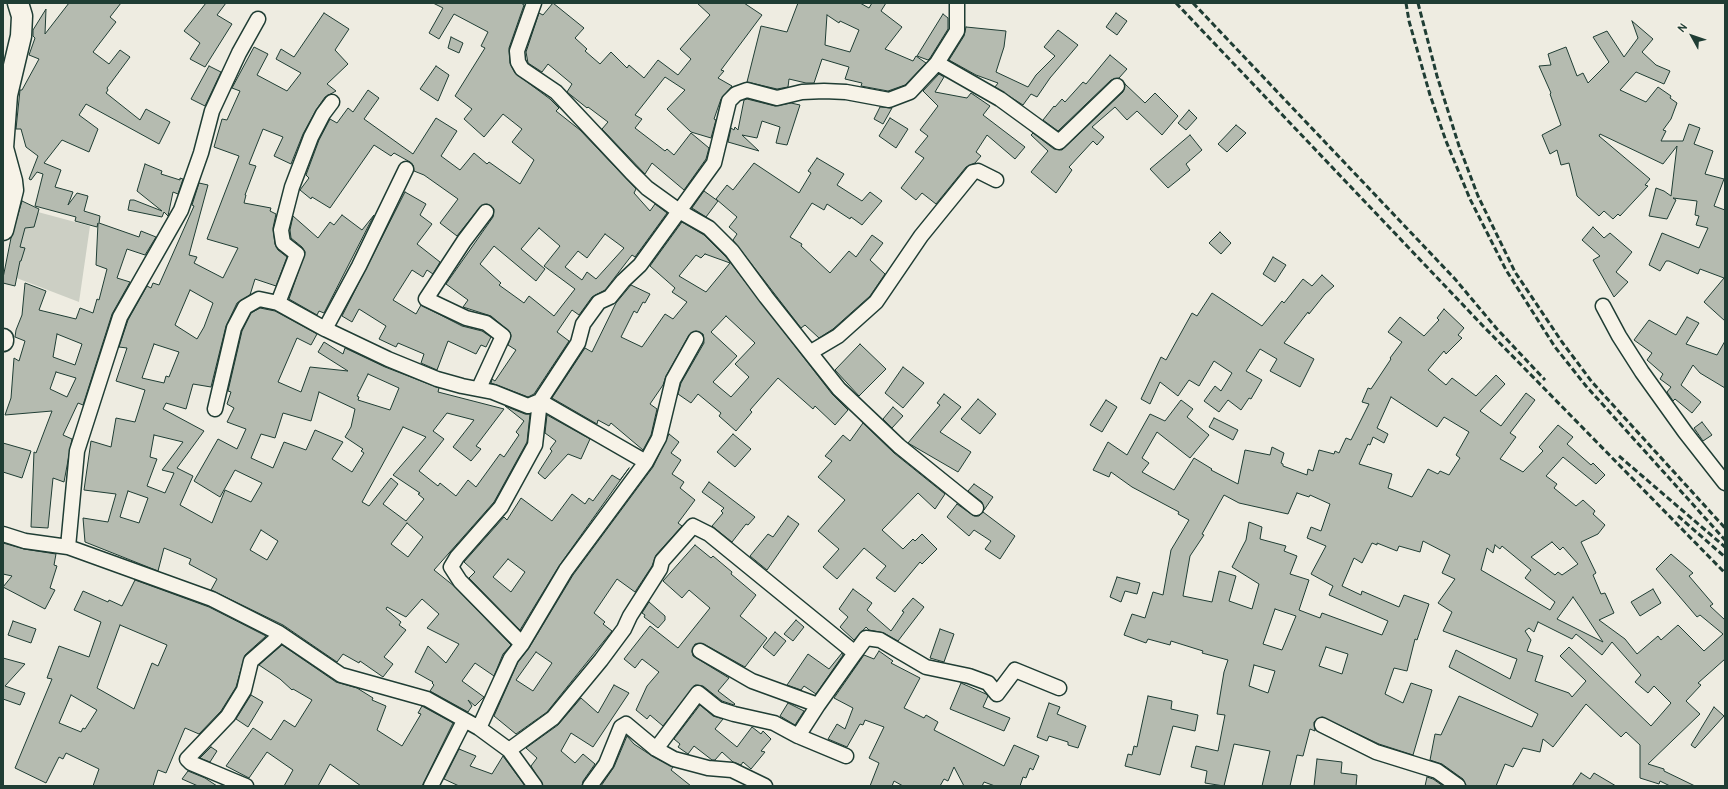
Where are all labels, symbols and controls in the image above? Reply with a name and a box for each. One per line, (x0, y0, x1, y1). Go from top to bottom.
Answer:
north arrow (1672, 16, 1712, 56)
text: N (1675, 21, 1690, 35)

